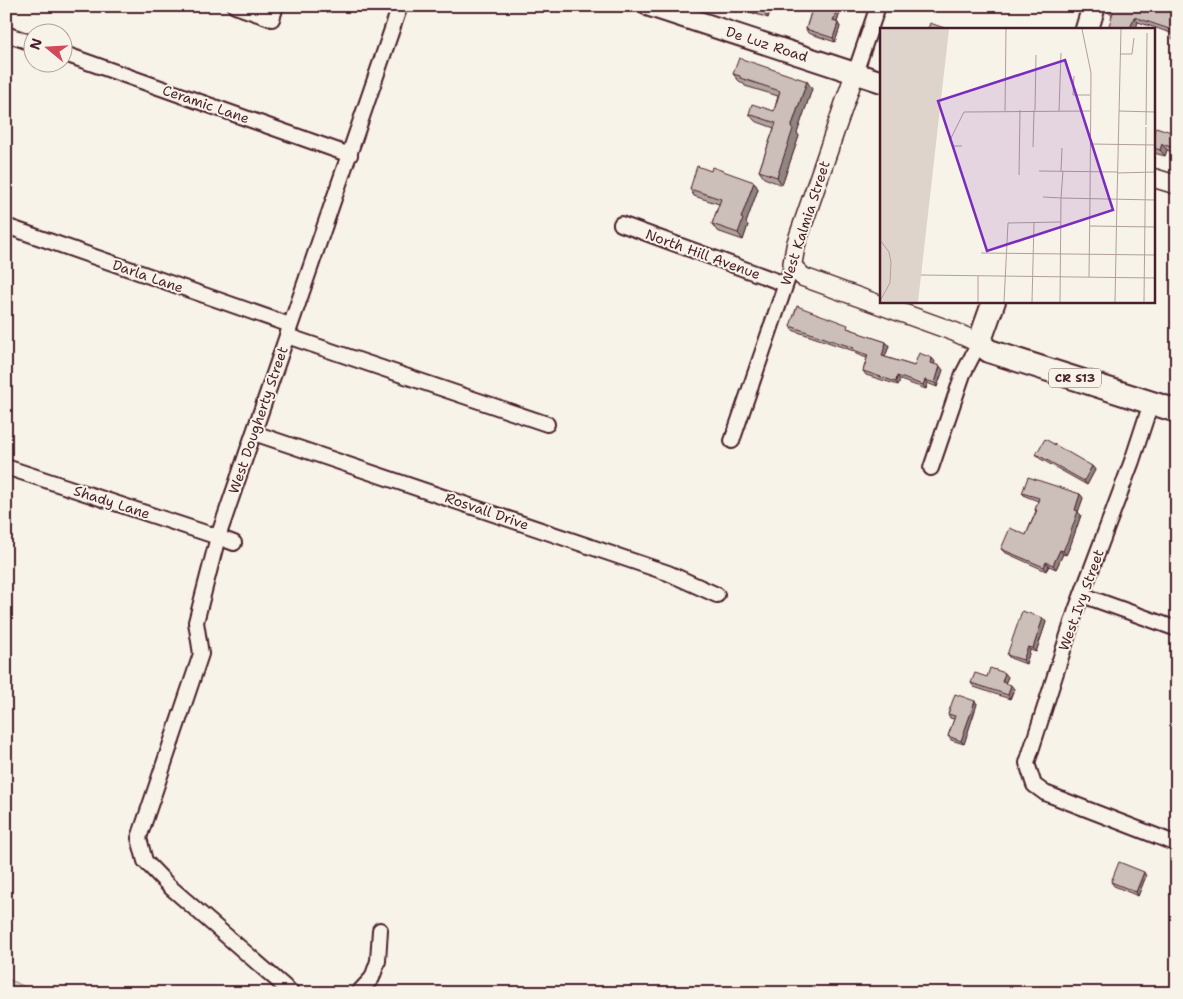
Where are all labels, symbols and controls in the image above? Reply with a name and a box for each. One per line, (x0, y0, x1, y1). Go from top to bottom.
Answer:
north arrow (22, 22, 72, 72)
street label: De Luz Road (724, 22, 810, 66)
inset map (880, 28, 1156, 302)
text: N (25, 36, 46, 52)
street label: Ceramic Lane (160, 81, 252, 127)
street label: West Kalmia Street (776, 158, 834, 288)
street label: North Hill Avenue (643, 225, 763, 283)
street label: Darla Lane (110, 255, 186, 297)
street label: West Dougherty Street (224, 344, 292, 496)
road number: CR S13 (1049, 368, 1101, 388)
street label: Shady Lane (72, 481, 152, 523)
street label: Rosvall Drive (443, 488, 531, 534)
street label: West Ivy Street (1054, 547, 1108, 653)

